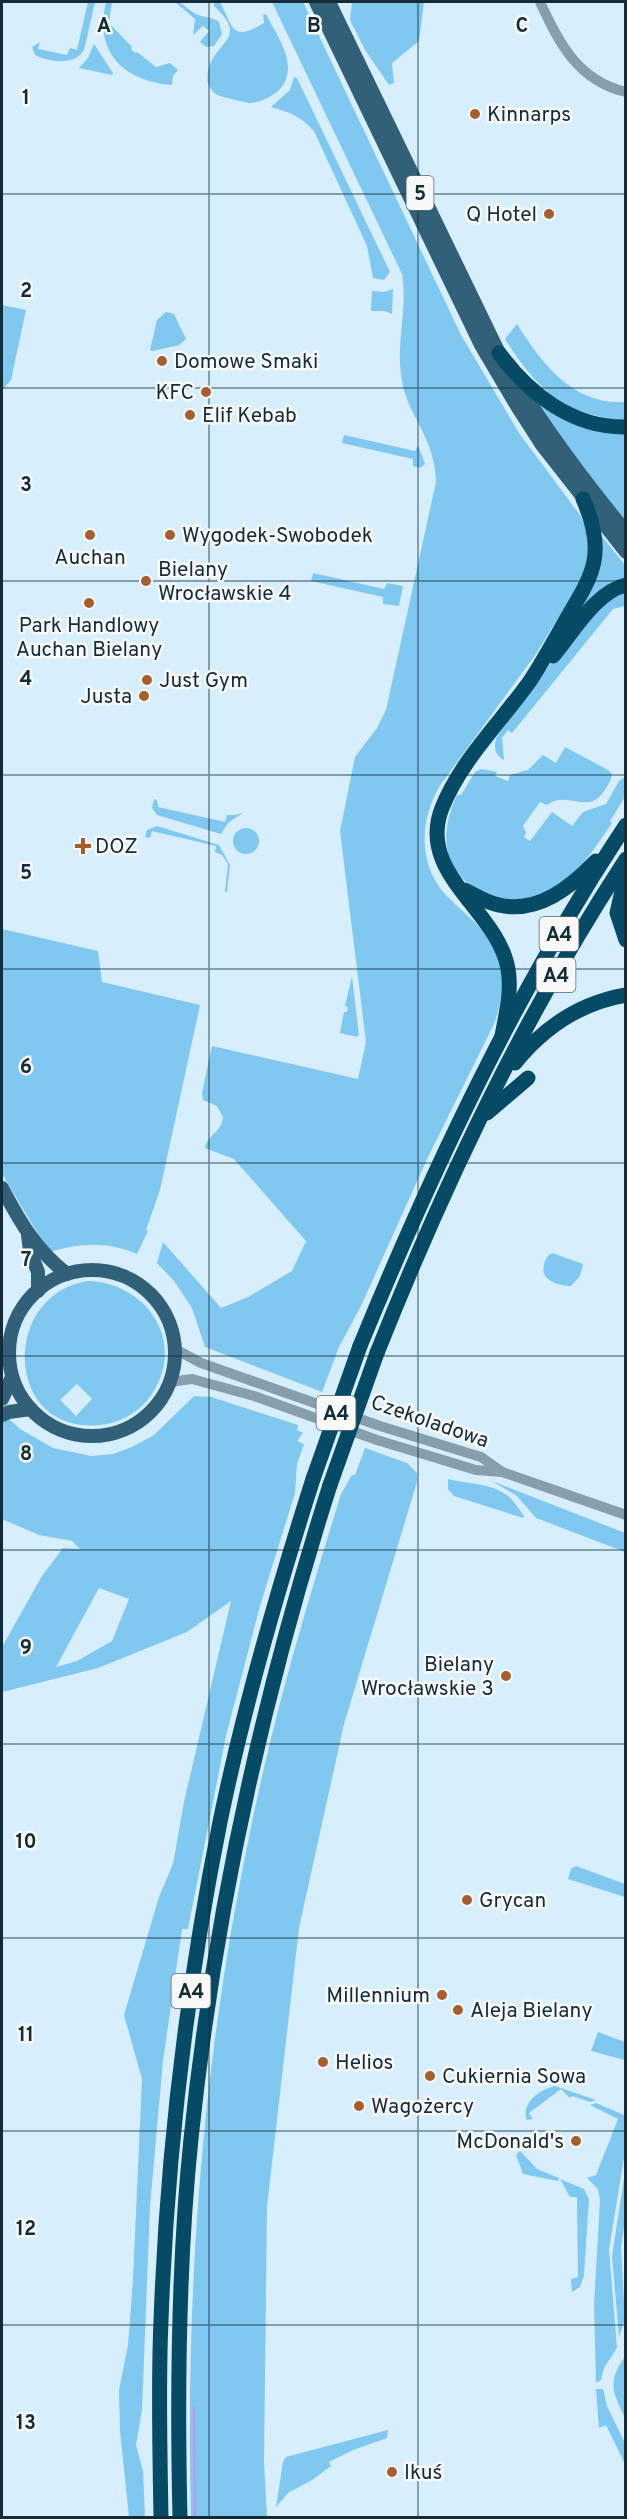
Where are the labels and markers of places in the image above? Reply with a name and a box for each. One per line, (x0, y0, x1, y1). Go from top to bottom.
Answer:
place label: Kinnarps (487, 102, 571, 129)
marker: Kinnarps (468, 107, 482, 121)
place label: Q Hotel (466, 202, 537, 229)
marker: Q Hotel (542, 207, 556, 221)
place label: Domowe Smaki (174, 349, 318, 376)
marker: Domowe Smaki (155, 354, 169, 368)
place label: KFC (155, 380, 194, 407)
marker: KFC (199, 385, 213, 399)
place label: Elif Kebab (202, 403, 297, 430)
marker: Elif Kebab (183, 408, 197, 422)
place label: Wygodek-Swobodek (182, 523, 373, 550)
marker: Auchan (83, 528, 97, 542)
marker: Wygodek-Swobodek (163, 528, 177, 542)
place label: Auchan (54, 545, 126, 572)
place label: Bielany Wrocławskie 4 (158, 557, 292, 608)
marker: Bielany Wrocławskie 4 (139, 574, 153, 588)
marker: Park Handlowy Auchan Bielany (82, 596, 96, 610)
place label: Park Handlowy Auchan Bielany (16, 613, 162, 664)
place label: Just Gym (159, 668, 248, 695)
marker: Just Gym (140, 673, 154, 687)
place label: Justa (80, 684, 132, 711)
marker: Justa (137, 689, 151, 703)
place label: DOZ (95, 834, 138, 861)
marker: DOZ (76, 839, 90, 853)
place label: Bielany Wrocławskie 3 (361, 1652, 494, 1703)
marker: Bielany Wrocławskie 3 (499, 1669, 513, 1683)
place label: Grycan (479, 1888, 546, 1915)
marker: Grycan (460, 1893, 474, 1907)
place label: Millennium (326, 1983, 430, 2010)
marker: Millennium (435, 1988, 449, 2002)
place label: Aleja Bielany (470, 1998, 593, 2025)
marker: Aleja Bielany (451, 2003, 465, 2017)
place label: Helios (335, 2050, 393, 2077)
marker: Helios (316, 2055, 330, 2069)
place label: Cukiernia Sowa (442, 2064, 586, 2091)
marker: Cukiernia Sowa (423, 2069, 437, 2083)
place label: Wagożercy (371, 2094, 474, 2121)
marker: Wagożercy (352, 2099, 366, 2113)
place label: McDonald's (456, 2129, 564, 2156)
marker: McDonald's (569, 2134, 583, 2148)
place label: Ikuś (404, 2460, 443, 2487)
marker: Ikuś (385, 2465, 399, 2479)

